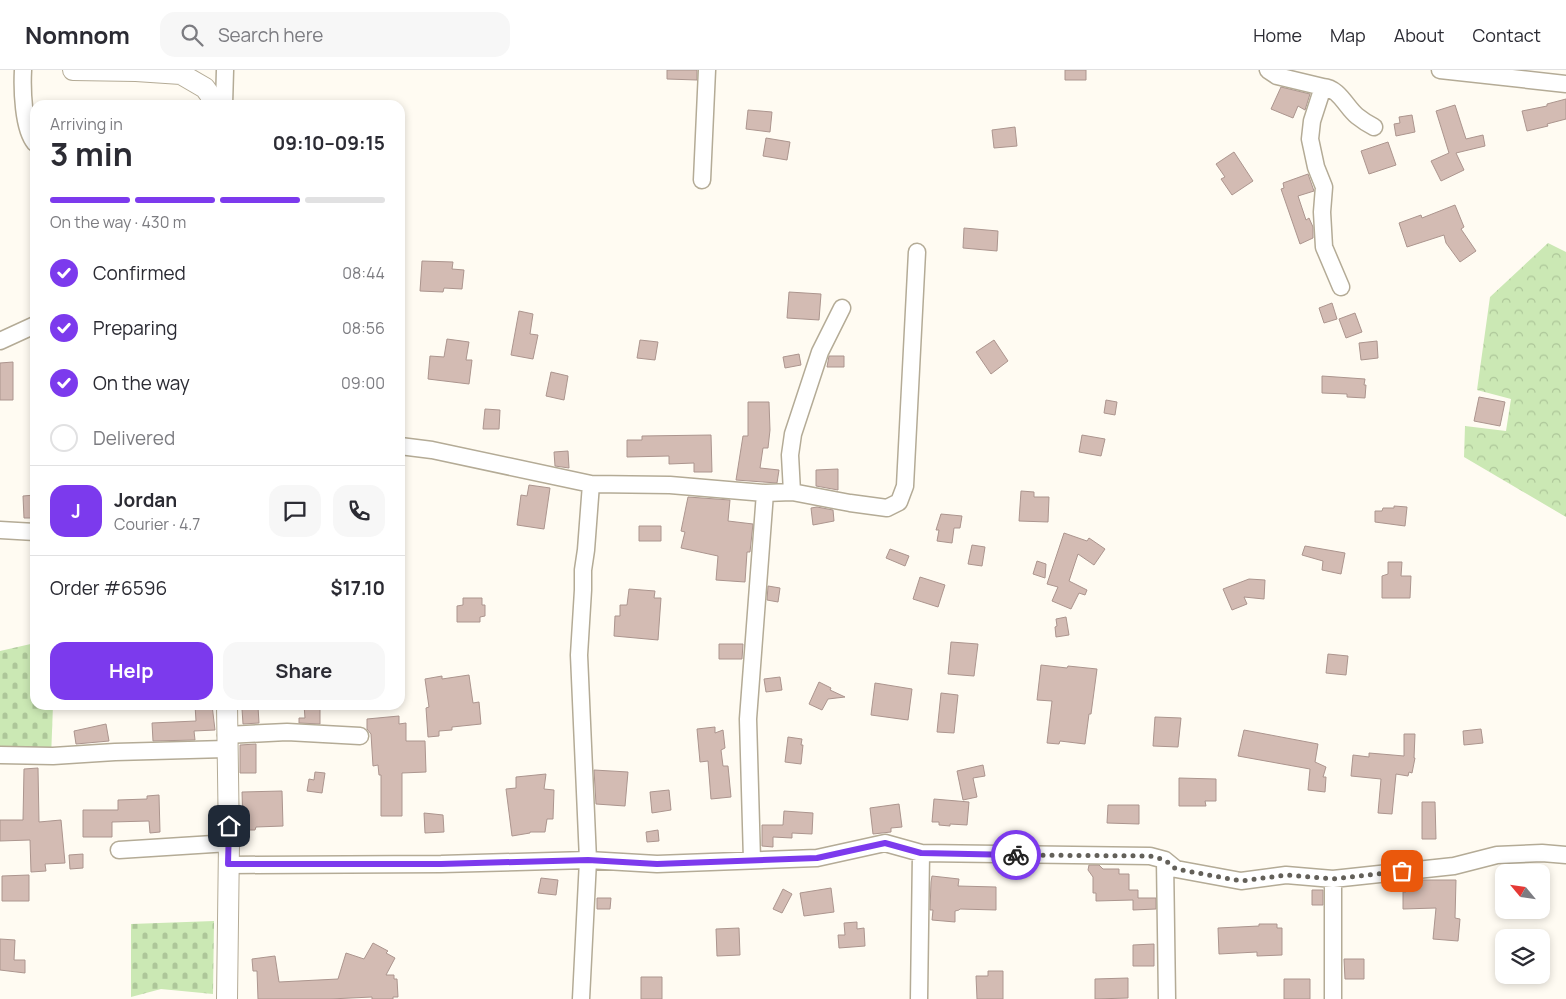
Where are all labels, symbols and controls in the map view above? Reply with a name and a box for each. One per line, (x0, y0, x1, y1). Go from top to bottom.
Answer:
search box (160, 12, 510, 57)
text: Nomnom (25, 18, 130, 51)
icon: search (178, 21, 206, 49)
text: Search here (218, 22, 323, 48)
text: Home (1253, 23, 1302, 47)
text: Map (1330, 23, 1366, 47)
text: About (1394, 23, 1444, 47)
text: Contact (1472, 23, 1541, 47)
text: Arriving in (50, 113, 123, 135)
text: 09:10–09:15 (273, 130, 385, 156)
text: 3 min (50, 132, 133, 176)
text: On the way · 430 m (50, 211, 186, 233)
icon: check (50, 259, 78, 287)
text: Confirmed (93, 260, 186, 286)
text: 08:44 (342, 262, 385, 284)
icon: check (50, 314, 78, 342)
text: Preparing (93, 315, 178, 341)
text: 08:56 (342, 317, 385, 339)
icon: check (50, 369, 78, 397)
text: On the way (93, 370, 190, 396)
text: 09:00 (341, 372, 385, 394)
text: Delivered (93, 425, 175, 451)
button: chat (269, 485, 321, 537)
button: phone (333, 485, 385, 537)
text: Jordan (114, 487, 177, 513)
text: J (71, 498, 81, 524)
text: Courier · 4.7 (114, 513, 200, 535)
text: Order #6596 (50, 575, 167, 601)
text: $17.10 (331, 575, 385, 601)
button: Help (50, 642, 213, 700)
button: Share (223, 642, 385, 700)
pin (208, 805, 250, 847)
icon: home (215, 812, 243, 840)
courier (991, 830, 1041, 880)
icon: bike (1002, 841, 1030, 869)
pin (1381, 850, 1423, 892)
icon: bag (1388, 857, 1416, 885)
north arrow (1495, 864, 1550, 919)
map controls (1495, 864, 1550, 984)
button: layers (1495, 929, 1550, 984)

